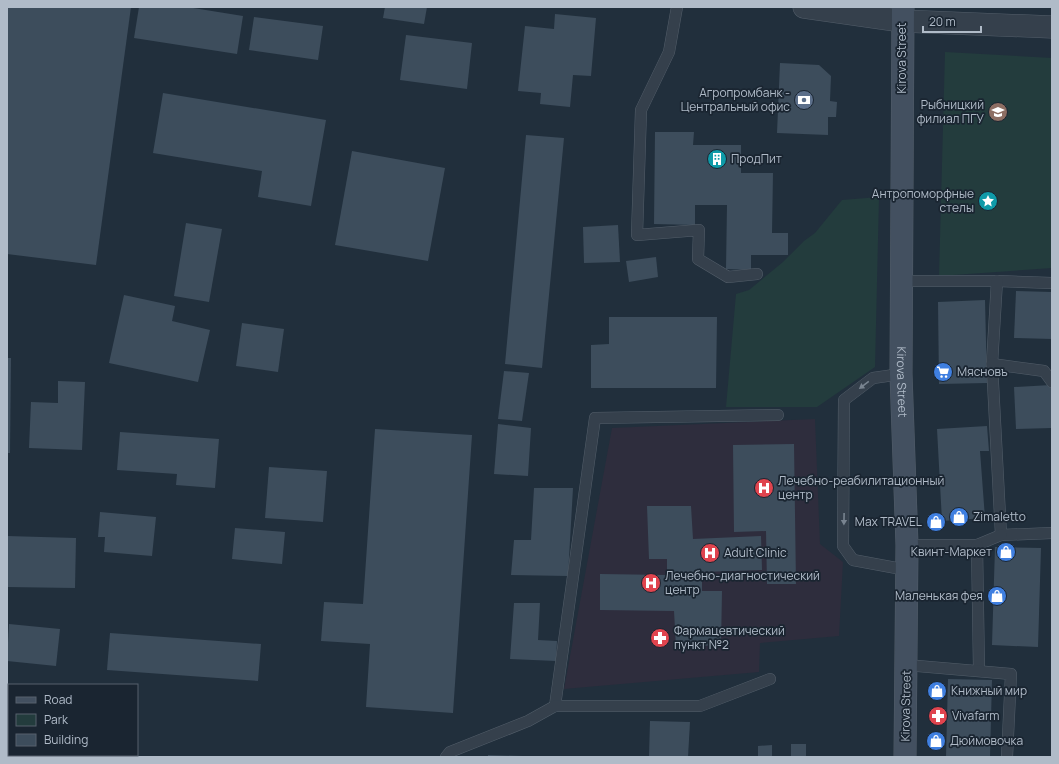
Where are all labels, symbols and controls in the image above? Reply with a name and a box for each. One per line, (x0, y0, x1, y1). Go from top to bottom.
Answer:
scale bar (923, 8, 981, 34)
text: 20 m (929, 13, 956, 30)
street label: Kirova Street (893, 22, 910, 94)
place label: Агропромбанк - Центральный офис (681, 84, 790, 115)
bank icon: Агропромбанк - Центральный офис (793, 89, 815, 111)
place label: Рыбницкий филиал ПГУ (917, 96, 985, 127)
school or university icon: Рыбницкий филиал ПГУ (987, 101, 1009, 123)
building icon: ПродПит (706, 148, 728, 170)
place label: ПродПит (731, 150, 782, 167)
place label: Антропоморфные стелы (872, 185, 974, 216)
place icon: Антропоморфные стелы (977, 190, 999, 212)
street label: Kirova Street (893, 346, 912, 418)
supermarket icon: Мясновъ (932, 361, 954, 383)
place label: Мясновъ (957, 363, 1008, 380)
one-way arrow (859, 381, 870, 389)
place label: Лечебно-реабилитационный центр (778, 472, 944, 503)
hospital icon: Лечебно-реабилитационный центр (753, 477, 775, 499)
shop icon: Zimaletto (948, 506, 970, 528)
place label: Zimaletto (973, 508, 1026, 525)
shop icon: Max TRAVEL (925, 511, 947, 533)
one-way arrow (841, 513, 847, 526)
place label: Max TRAVEL (855, 513, 922, 530)
shop icon: Квинт-Маркет (995, 541, 1017, 563)
hospital icon: Adult Clinic (699, 542, 721, 564)
place label: Квинт-Маркет (911, 543, 992, 560)
place label: Adult Clinic (724, 544, 787, 561)
place label: Лечебно-диагностический центр (665, 567, 820, 598)
hospital icon: Лечебно-диагностический центр (640, 572, 662, 594)
shop icon: Маленькая фея (986, 585, 1008, 607)
place label: Маленькая фея (895, 587, 983, 604)
place label: Фармацевтический пункт №2 (674, 622, 785, 653)
pharmacy icon: Фармацевтический пункт №2 (649, 627, 671, 649)
street label: Kirova Street (896, 670, 915, 742)
shop icon: Книжный мир (926, 680, 948, 702)
place label: Книжный мир (951, 682, 1027, 699)
legend (8, 684, 138, 756)
text: Road (44, 691, 72, 708)
pharmacy icon: Vivafarm (927, 705, 949, 727)
place label: Vivafarm (952, 707, 999, 724)
text: Park (44, 711, 69, 728)
shop icon: Дюймовочка (925, 730, 947, 752)
text: Building (44, 731, 88, 748)
place label: Дюймовочка (950, 732, 1023, 749)

